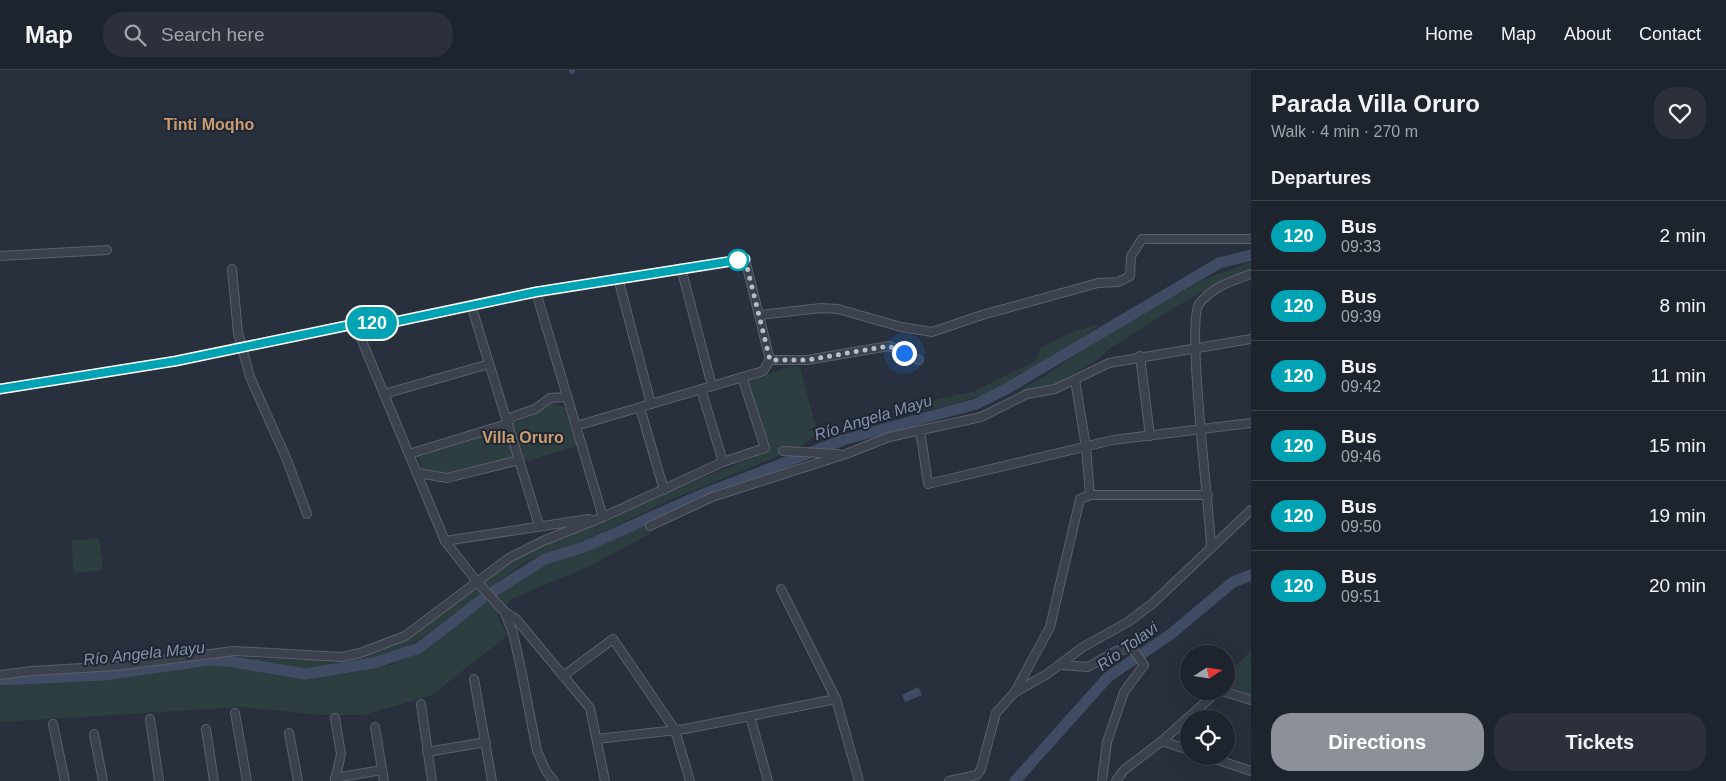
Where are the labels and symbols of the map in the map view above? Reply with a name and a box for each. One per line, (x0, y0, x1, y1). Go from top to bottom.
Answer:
district label: Tinti Moqho (164, 116, 254, 133)
unlabelled marker (727, 249, 749, 271)
line badge: 120 (343, 307, 401, 339)
your location (892, 341, 917, 366)
water label: Río Angela Mayu (812, 391, 934, 443)
district label: Villa Oruro (482, 429, 564, 446)
water label: Río Tolavi (1094, 619, 1161, 674)
water label: Río Angela Mayu (82, 639, 206, 668)
north arrow (1180, 645, 1235, 700)

